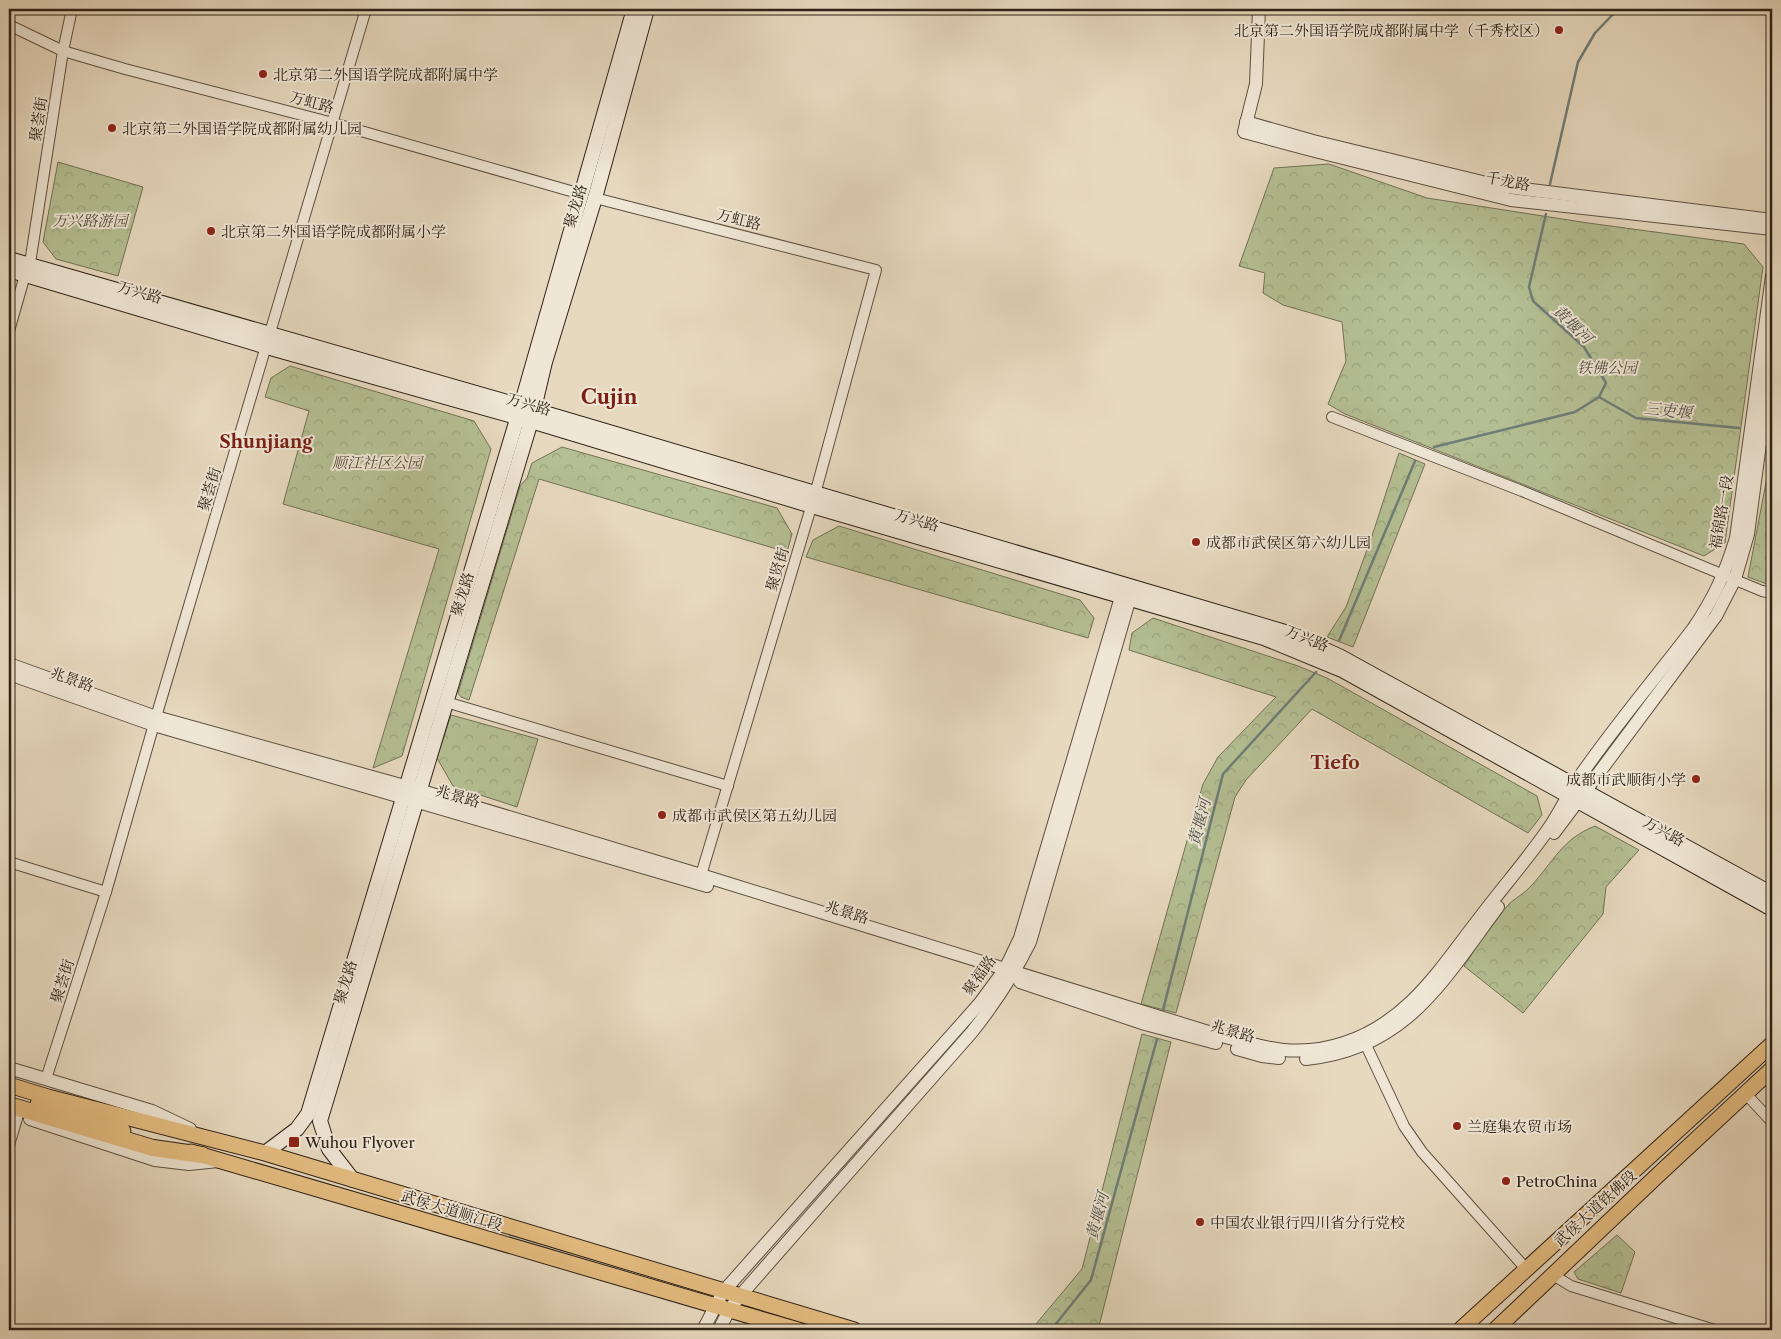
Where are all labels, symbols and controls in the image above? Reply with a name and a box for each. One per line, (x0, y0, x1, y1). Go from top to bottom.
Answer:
place label: 北京第二外国语学院成都附属中学（千秀校区） (1234, 21, 1549, 40)
marker: 北京第二外国语学院成都附属中学（千秀校区） (1553, 24, 1565, 36)
place label: 北京第二外国语学院成都附属中学 (273, 65, 498, 84)
marker: 北京第二外国语学院成都附属中学 (257, 68, 269, 80)
street label: 万虹路 (288, 87, 336, 117)
street label: 聚荟街 (25, 95, 51, 143)
place label: 北京第二外国语学院成都附属幼儿园 (122, 119, 362, 138)
marker: 北京第二外国语学院成都附属幼儿园 (106, 122, 118, 134)
street label: 千龙路 (1484, 167, 1532, 195)
street label: 聚龙路 (559, 182, 591, 230)
street label: 万虹路 (715, 204, 763, 234)
park label: 万兴路游园 (52, 211, 129, 230)
place label: 北京第二外国语学院成都附属小学 (221, 222, 446, 241)
marker: 北京第二外国语学院成都附属小学 (205, 225, 217, 237)
street label: 万兴路 (116, 277, 164, 307)
water label: 黄堰河 (1549, 300, 1599, 350)
park label: 铁佛公园 (1577, 358, 1639, 377)
district label: Cujin (581, 385, 638, 409)
street label: 万兴路 (505, 389, 553, 419)
water label: 三吏堰 (1643, 398, 1696, 423)
district label: Shunjiang (219, 431, 313, 453)
park label: 顺江社区公园 (332, 453, 424, 472)
street label: 聚荟街 (193, 465, 225, 513)
street label: 福锦路一段 (1705, 473, 1737, 551)
street label: 万兴路 (893, 505, 941, 535)
place label: 成都市武侯区第六幼儿园 (1206, 533, 1371, 552)
marker: 成都市武侯区第六幼儿园 (1190, 536, 1202, 548)
street label: 聚贤街 (761, 545, 793, 593)
street label: 聚龙路 (446, 570, 478, 618)
street label: 万兴路 (1283, 621, 1331, 655)
street label: 兆景路 (48, 663, 96, 695)
district label: Tiefo (1310, 752, 1360, 774)
place label: 成都市武顺街小学 (1566, 770, 1686, 789)
marker: 成都市武顺街小学 (1690, 773, 1702, 785)
street label: 兆景路 (434, 781, 482, 811)
water label: 黄堰河 (1183, 793, 1215, 848)
place label: 成都市武侯区第五幼儿园 (672, 806, 837, 825)
marker: 成都市武侯区第五幼儿园 (656, 809, 668, 821)
street label: 万兴路 (1640, 812, 1688, 850)
street label: 兆景路 (823, 896, 871, 928)
street label: 聚福路 (958, 951, 1000, 999)
street label: 聚荟街 (46, 957, 78, 1005)
street label: 聚龙路 (329, 958, 361, 1006)
street label: 兆景路 (1209, 1016, 1257, 1046)
place label: 兰庭集农贸市场 (1467, 1117, 1572, 1136)
marker: 兰庭集农贸市场 (1451, 1120, 1463, 1132)
place label: Wuhou Flyover (304, 1133, 416, 1152)
marker: Wuhou Flyover (287, 1135, 301, 1149)
street label: 武侯大道铁佛段 (1550, 1166, 1640, 1250)
place label: PetroChina (1516, 1172, 1597, 1191)
marker: PetroChina (1500, 1175, 1512, 1187)
street label: 武侯大道顺江段 (399, 1186, 505, 1234)
water label: 黄堰河 (1081, 1187, 1114, 1242)
place label: 中国农业银行四川省分行党校 (1210, 1213, 1405, 1232)
marker: 中国农业银行四川省分行党校 (1194, 1216, 1206, 1228)

